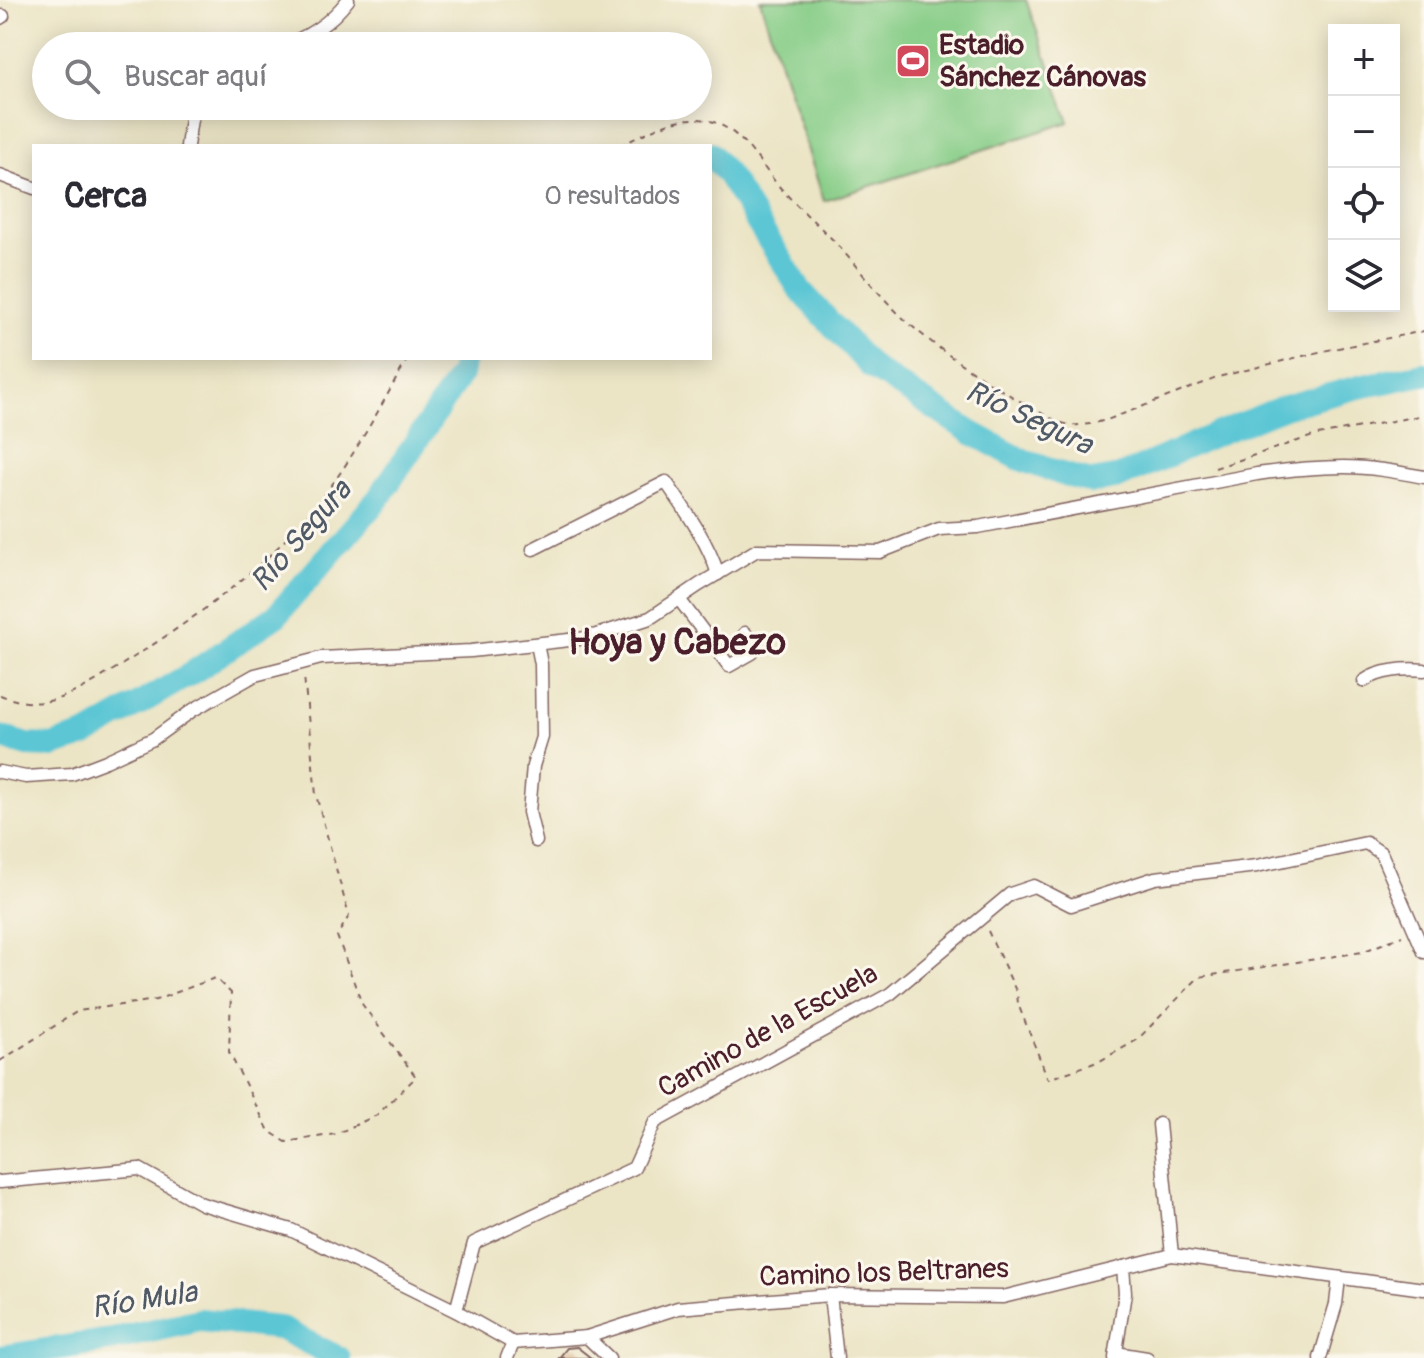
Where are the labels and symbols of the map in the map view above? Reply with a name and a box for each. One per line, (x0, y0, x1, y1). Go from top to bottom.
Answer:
place label: Estadio Sánchez Cánovas (939, 28, 1146, 95)
sports icon: Estadio Sánchez Cánovas (894, 42, 932, 80)
water label: Río Segura (960, 373, 1100, 464)
water label: Río Segura (243, 471, 361, 599)
district label: Hoya y Cabezo (568, 620, 786, 665)
street label: Camino de la Escuela (652, 956, 884, 1106)
street label: Camino los Beltranes (759, 1251, 1010, 1295)
water label: Río Mula (89, 1273, 201, 1327)

